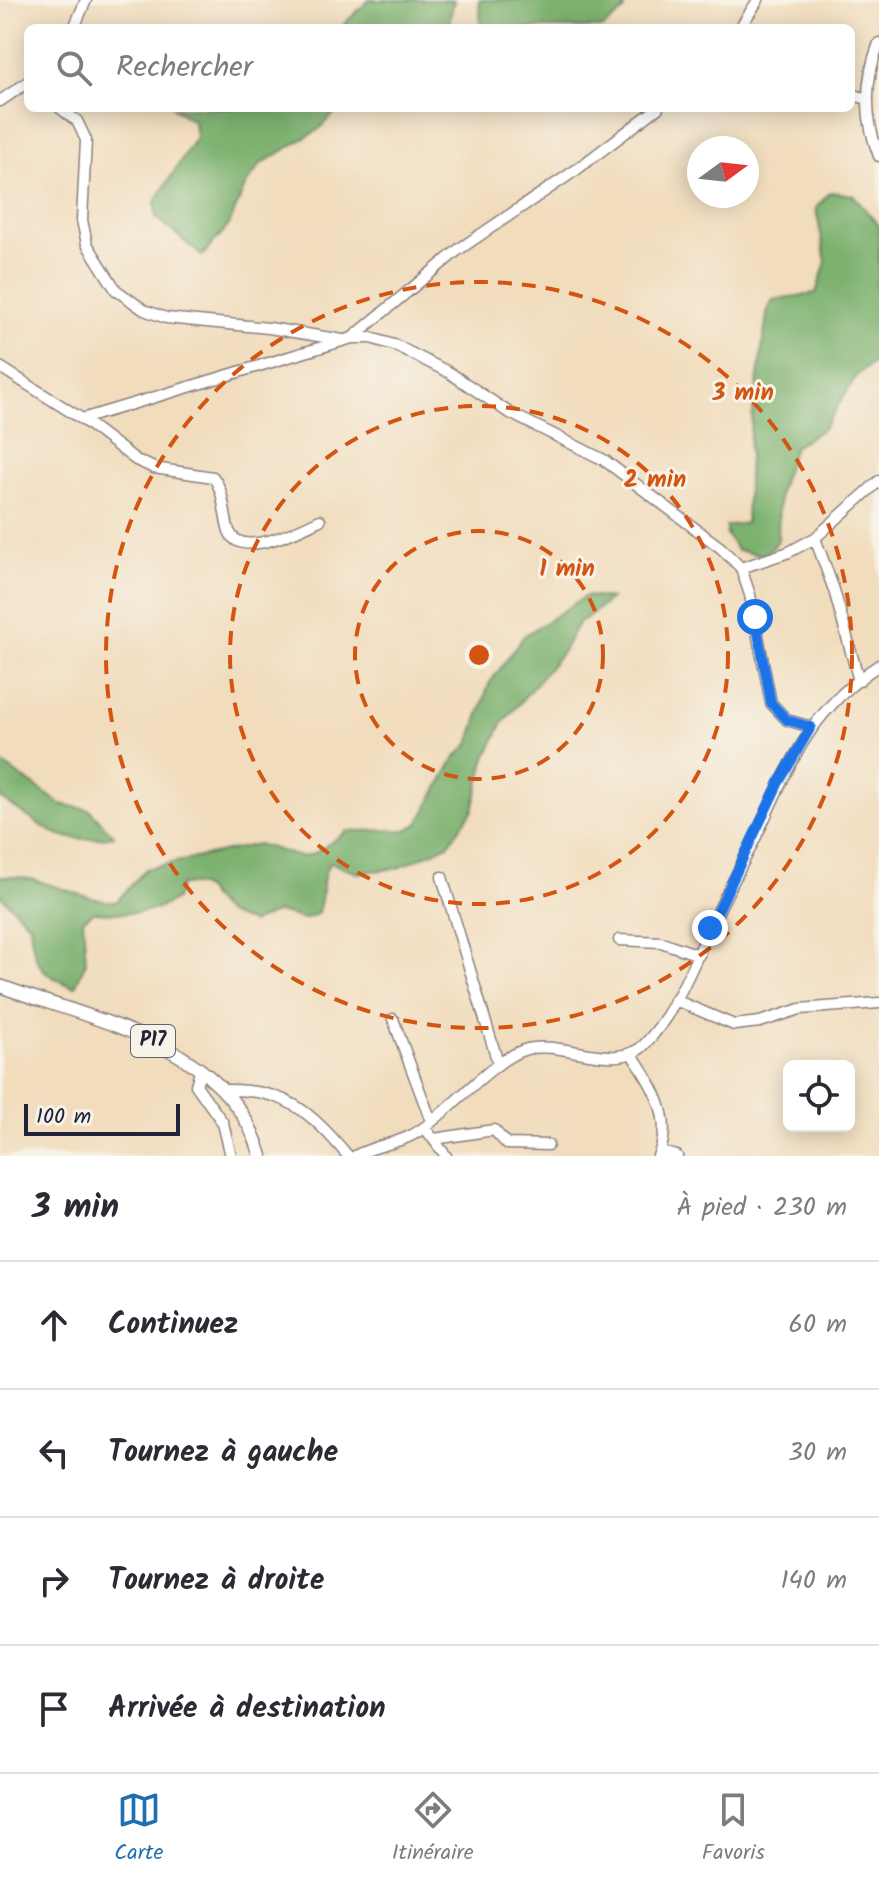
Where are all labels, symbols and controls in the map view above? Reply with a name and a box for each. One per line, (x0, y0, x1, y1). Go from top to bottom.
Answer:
search box (24, 24, 855, 112)
text: Rechercher (116, 44, 253, 92)
icon: search (52, 46, 96, 90)
north arrow (687, 136, 759, 208)
text: 3 min (711, 374, 774, 413)
text: 2 min (624, 461, 686, 500)
text: 1 min (539, 550, 595, 589)
route start (737, 599, 773, 635)
centre of rings (465, 641, 493, 669)
route end (692, 910, 728, 946)
road number: P17 (131, 1025, 175, 1057)
map controls (783, 1060, 855, 1132)
button: locate (783, 1060, 855, 1132)
scale bar (24, 1100, 180, 1136)
text: 100 m (36, 1100, 91, 1135)
text: 3 min (32, 1181, 119, 1235)
text: À pied · 230 m (676, 1187, 847, 1229)
text: Continuez (108, 1301, 238, 1349)
icon: ahead (32, 1303, 76, 1347)
text: 60 m (788, 1304, 847, 1346)
text: Tournez à gauche (108, 1429, 338, 1477)
icon: left (32, 1431, 76, 1475)
text: 30 m (788, 1432, 847, 1474)
text: Tournez à droite (108, 1557, 324, 1605)
icon: right (32, 1559, 76, 1603)
text: 140 m (780, 1560, 847, 1602)
text: Arrivée à destination (108, 1685, 386, 1733)
icon: arrive (32, 1687, 76, 1731)
tab: Carte (114, 1788, 163, 1871)
tab: Itinéraire (392, 1788, 474, 1871)
tab: Favoris (702, 1788, 765, 1871)

